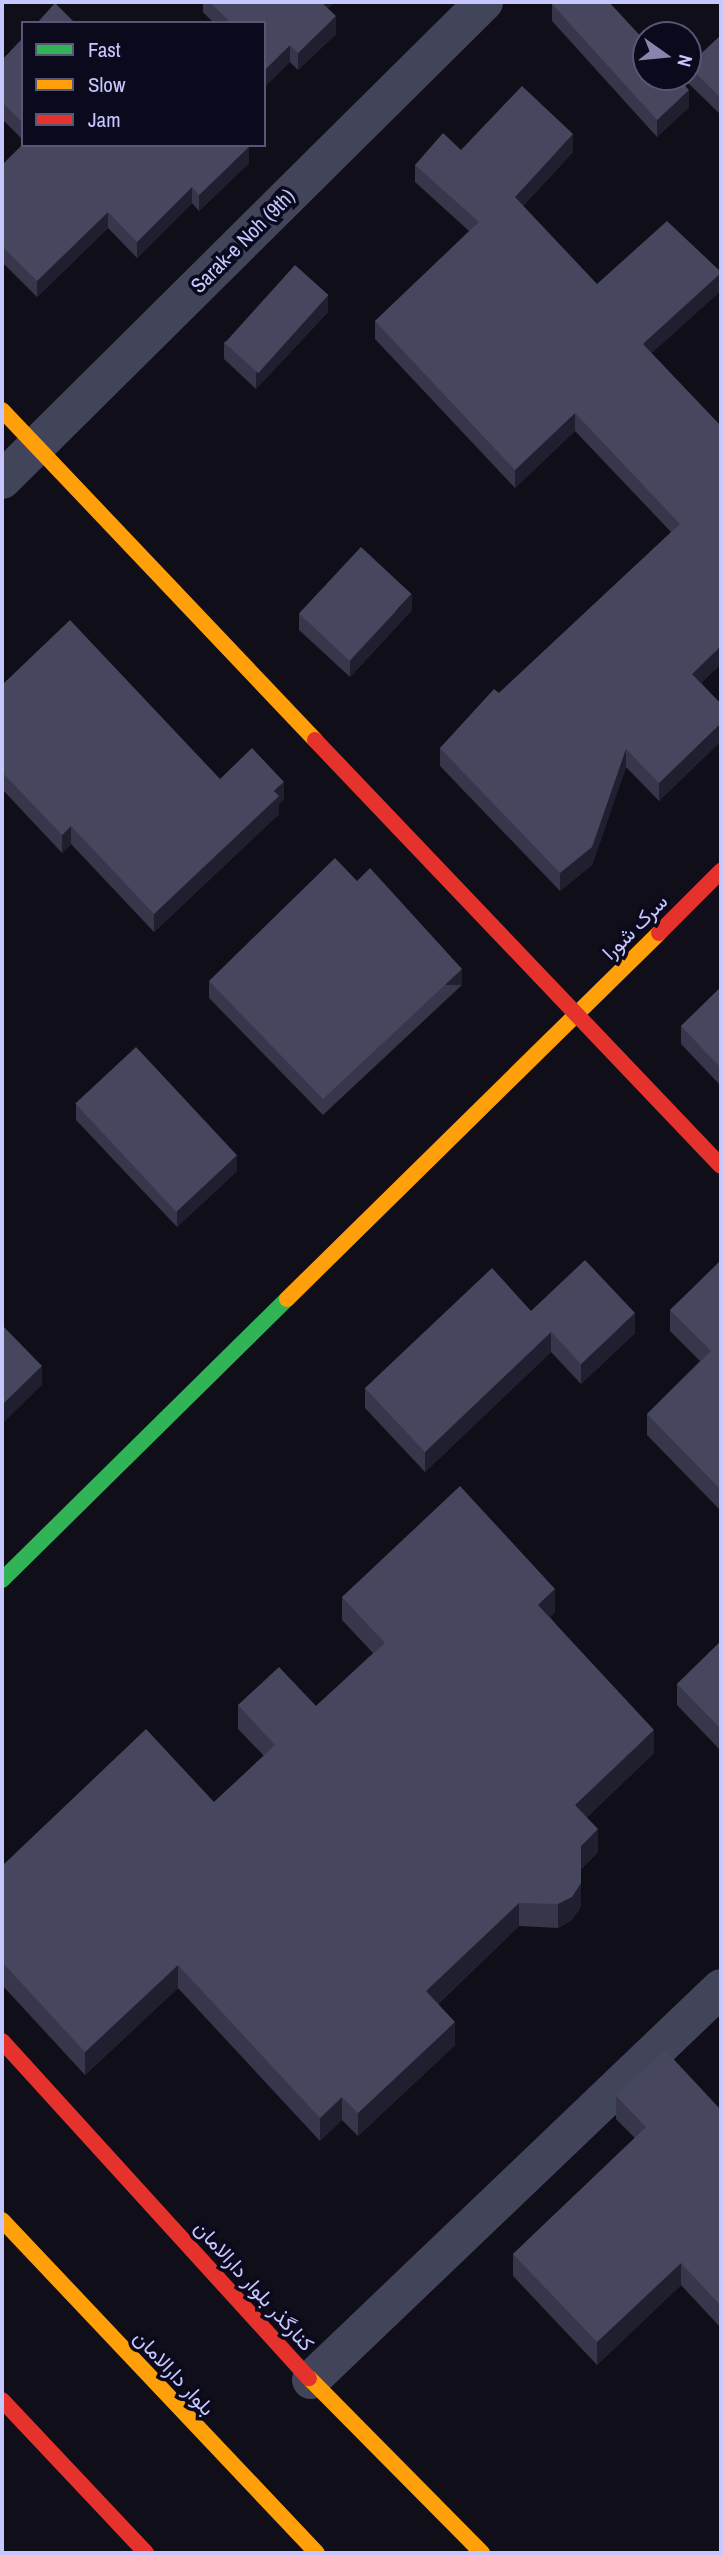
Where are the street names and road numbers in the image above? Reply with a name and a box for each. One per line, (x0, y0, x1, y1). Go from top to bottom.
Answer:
street label: Sarak-e Noh (9th) (186, 184, 300, 298)
street label: سرک شورا (597, 889, 673, 965)
street label: کنارگذر بلوار دارالامان (189, 2216, 319, 2356)
street label: بلوار دارالامان (128, 2325, 220, 2421)

